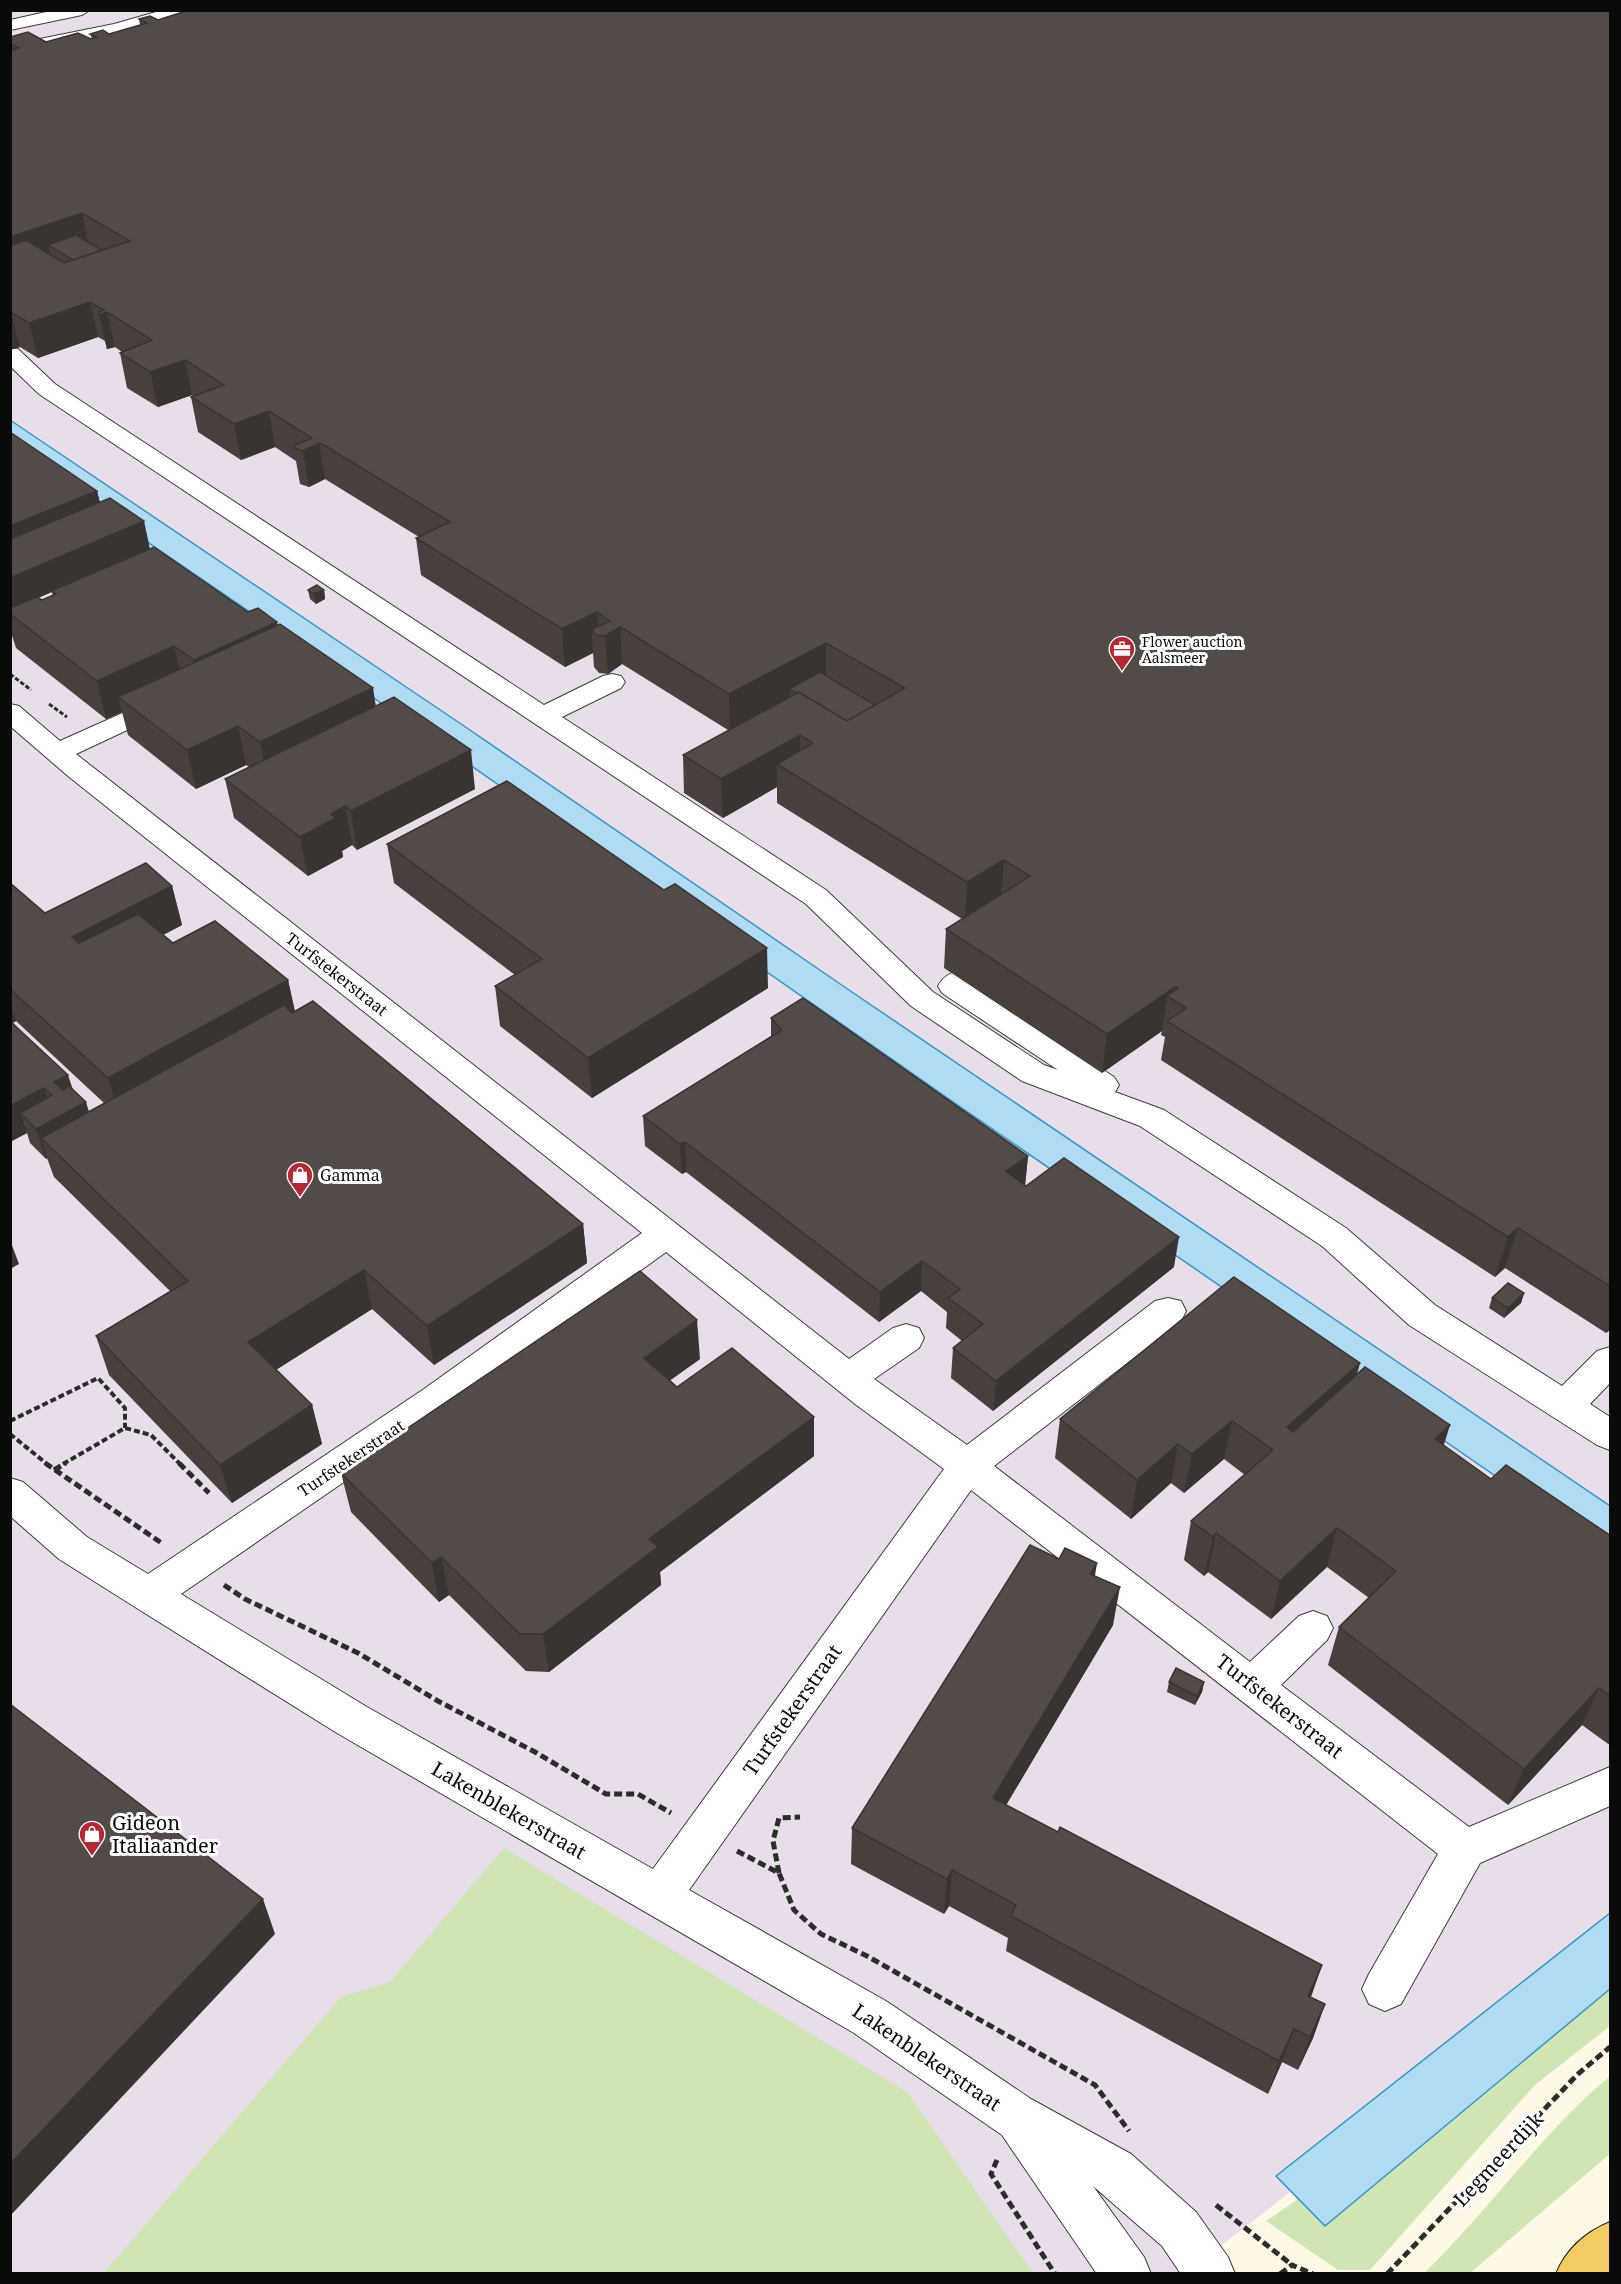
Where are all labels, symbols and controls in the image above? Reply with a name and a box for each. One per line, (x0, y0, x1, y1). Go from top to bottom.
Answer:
place label: Flower auction Aalsmeer (1142, 632, 1243, 667)
office icon: Flower auction Aalsmeer (1107, 634, 1137, 672)
street label: Turfstekerstraat (282, 927, 393, 1021)
shop icon: Gamma (285, 1160, 315, 1198)
place label: Gamma (320, 1164, 380, 1186)
street label: Turfstekerstraat (294, 1414, 409, 1502)
street label: Turfstekerstraat (737, 1639, 847, 1781)
street label: Turfstekerstraat (1211, 1648, 1349, 1764)
street label: Lakenblekerstraat (427, 1755, 591, 1865)
place label: Gideon Italiaander (112, 1809, 219, 1859)
shop icon: Gideon Italiaander (77, 1819, 107, 1857)
street label: Lakenblekerstraat (847, 1997, 1007, 2117)
street label: Legmeerdijk (1447, 2106, 1549, 2212)

